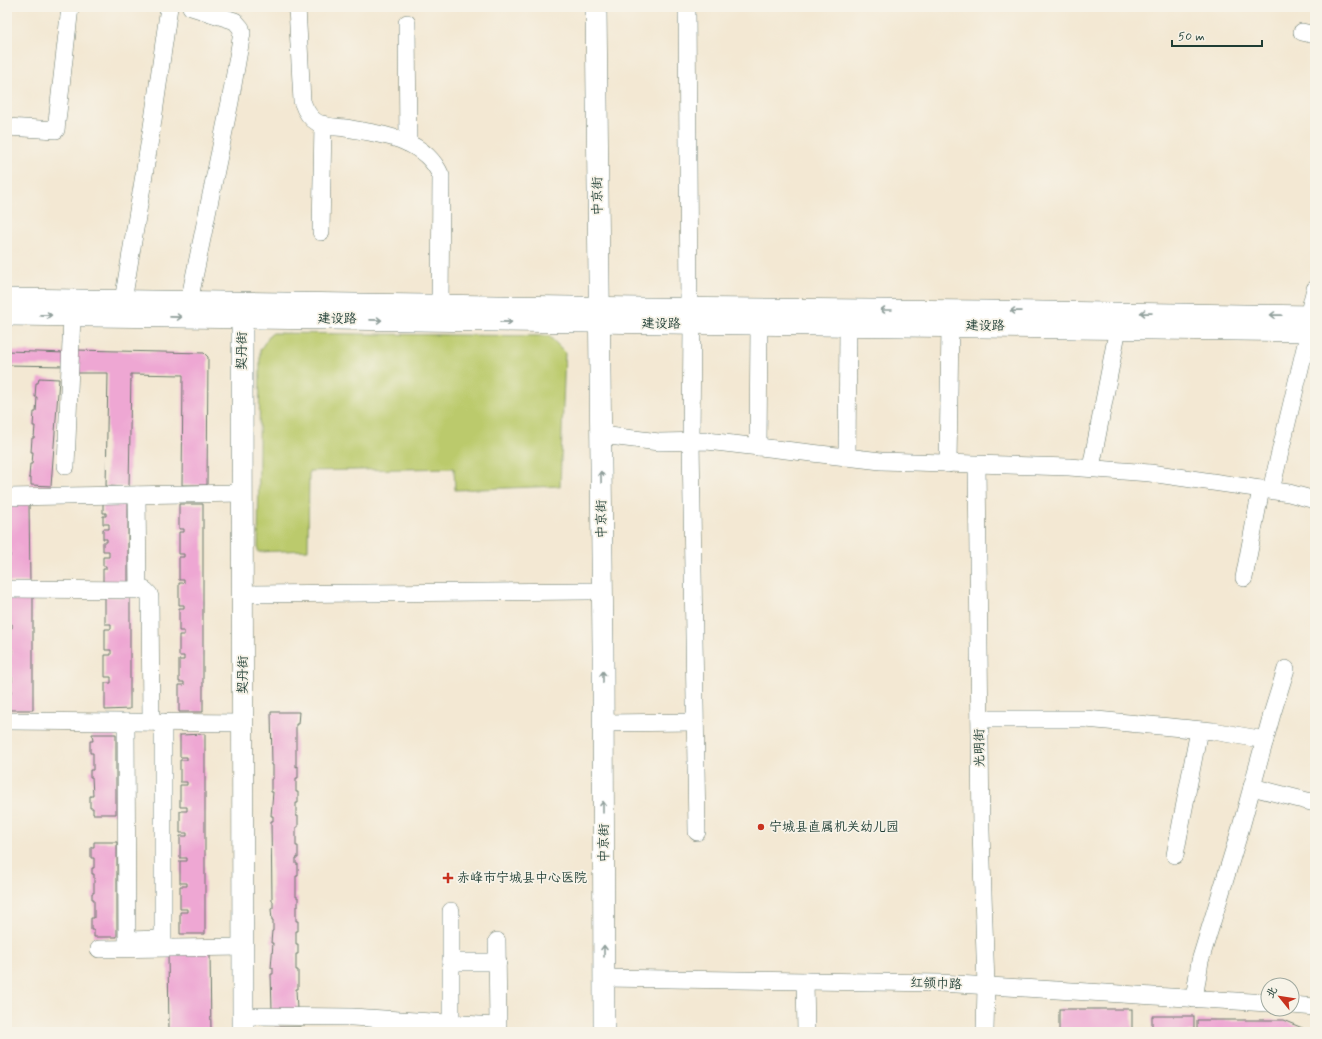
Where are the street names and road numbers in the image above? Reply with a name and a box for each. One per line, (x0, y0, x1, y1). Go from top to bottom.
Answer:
street label: 中京街 (589, 176, 607, 216)
street label: 建设路 (317, 310, 357, 328)
street label: 建设路 (641, 315, 681, 333)
street label: 建设路 (965, 317, 1005, 335)
street label: 契丹街 (234, 331, 251, 371)
street label: 中京街 (593, 499, 611, 539)
street label: 契丹街 (235, 655, 252, 695)
street label: 光明街 (971, 728, 989, 768)
street label: 中京街 (596, 823, 613, 863)
street label: 红领巾路 (910, 975, 962, 993)

